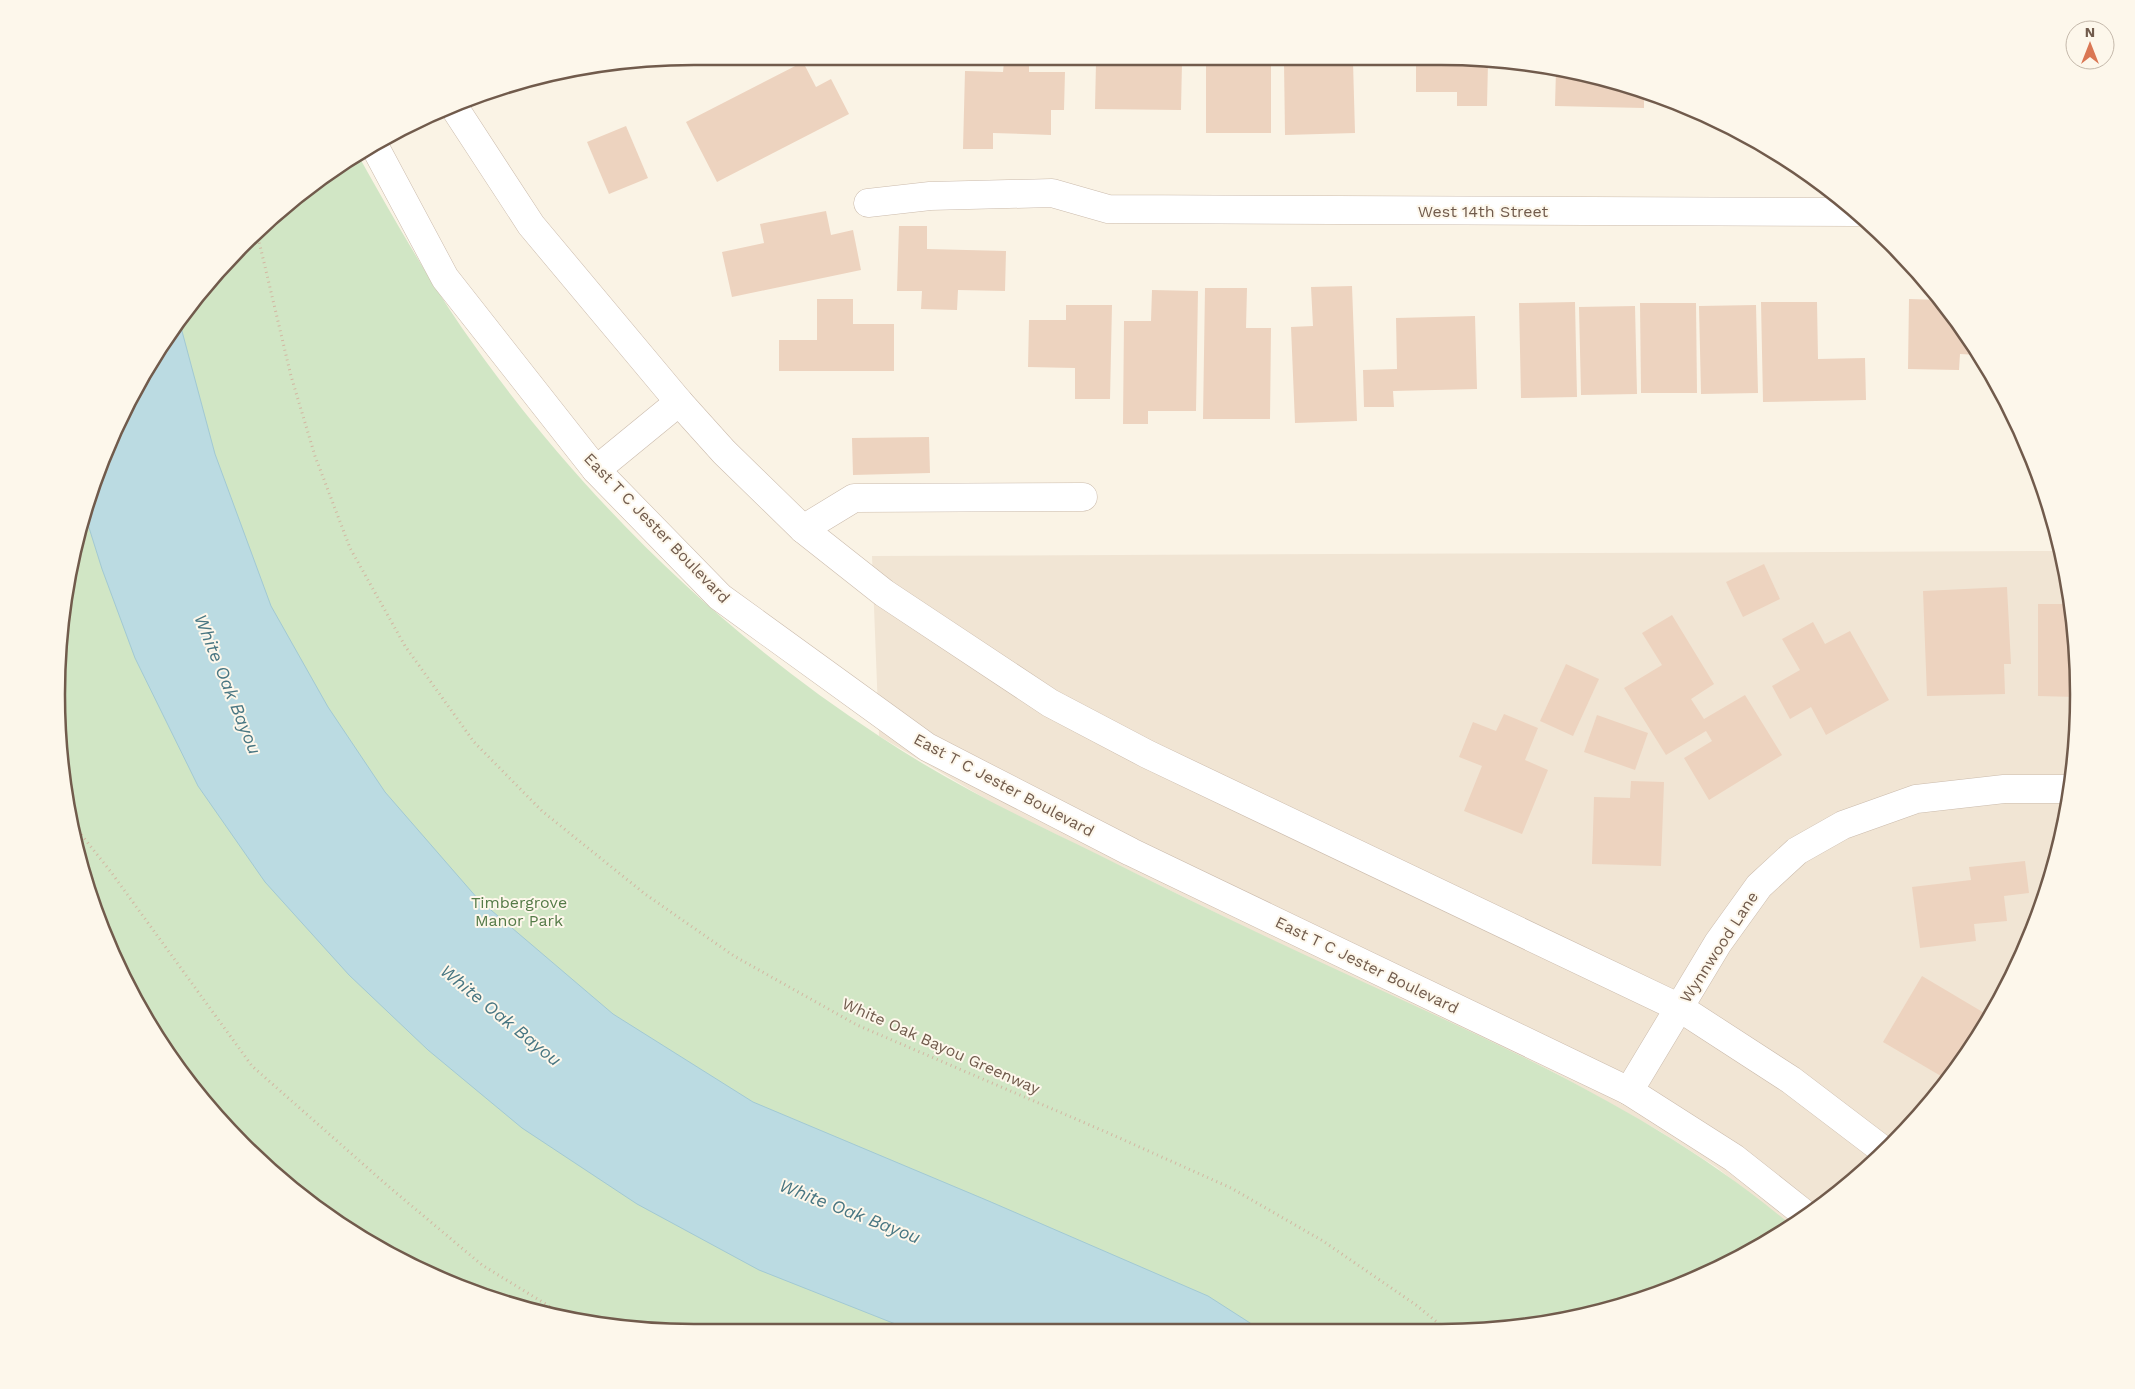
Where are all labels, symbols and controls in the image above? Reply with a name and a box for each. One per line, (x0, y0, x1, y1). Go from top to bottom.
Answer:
north arrow (2065, 20, 2115, 70)
text: N (2085, 24, 2095, 40)
street label: West 14th Street (1418, 202, 1549, 221)
street label: East T C Jester Boulevard (580, 449, 734, 607)
water label: White Oak Bayou (190, 611, 266, 757)
street label: East T C Jester Boulevard (911, 729, 1097, 841)
street label: Wynnwood Lane (1676, 888, 1762, 1006)
park label: Timbergrove Manor Park (471, 893, 567, 930)
street label: East T C Jester Boulevard (1272, 912, 1462, 1018)
water label: White Oak Bayou (436, 960, 566, 1070)
street label: White Oak Bayou Greenway (839, 994, 1044, 1099)
water label: White Oak Bayou (777, 1174, 924, 1248)

